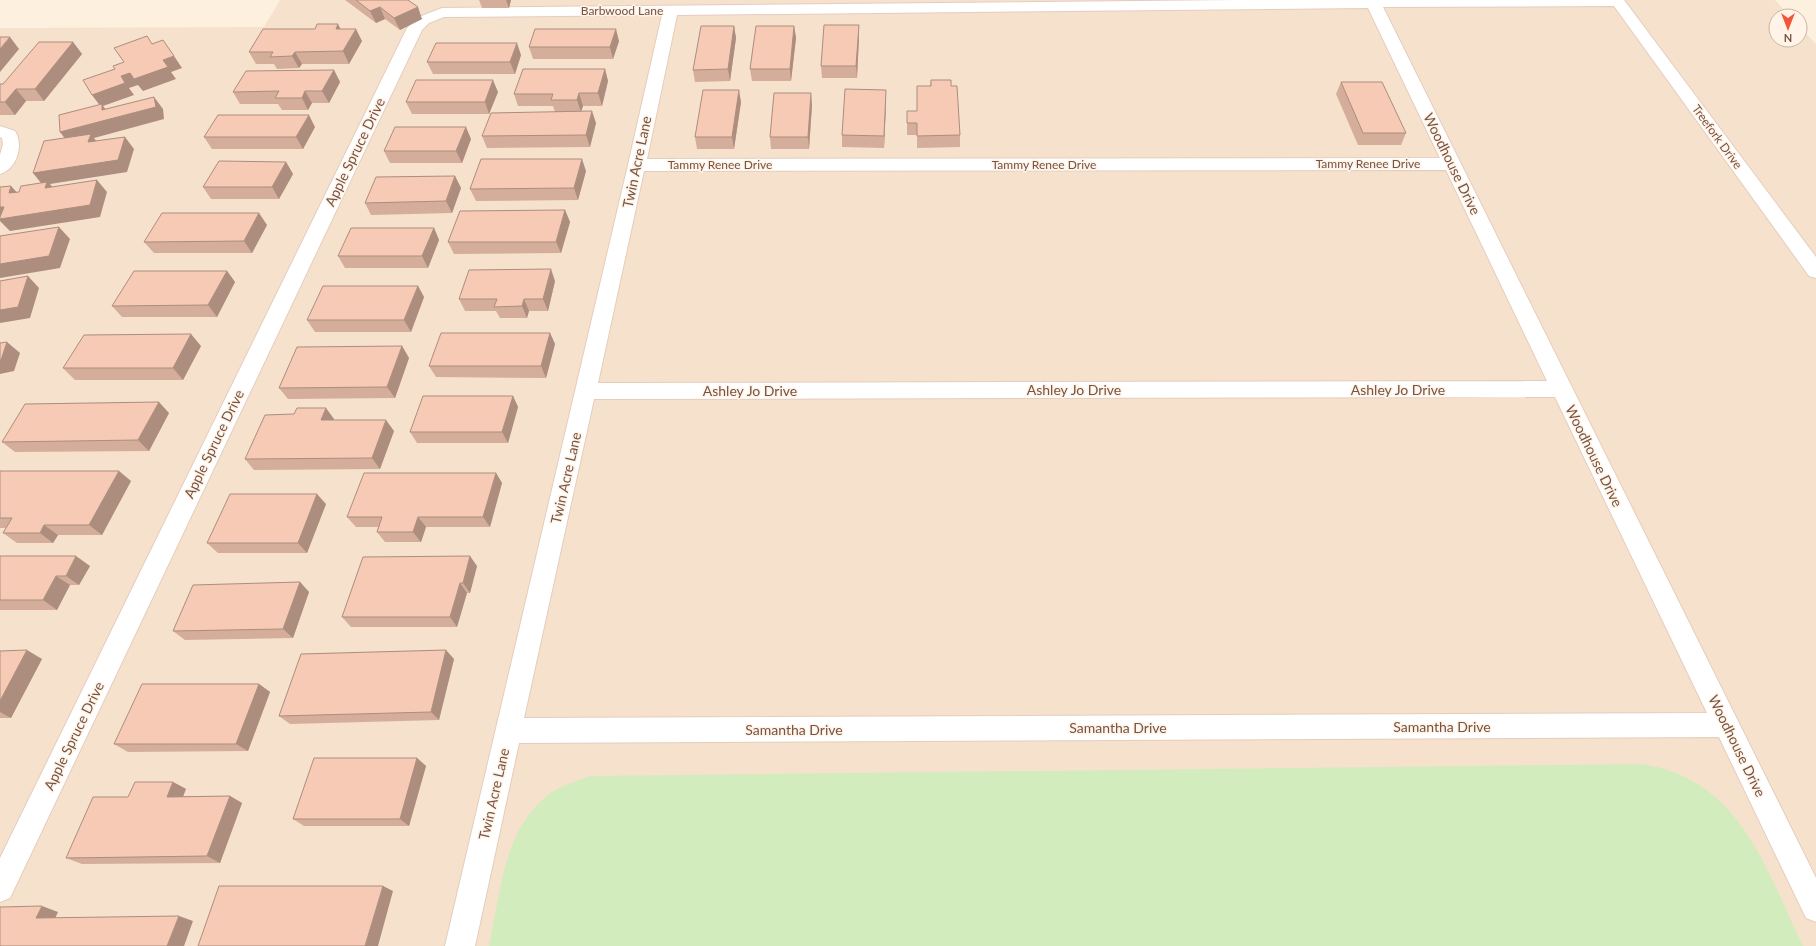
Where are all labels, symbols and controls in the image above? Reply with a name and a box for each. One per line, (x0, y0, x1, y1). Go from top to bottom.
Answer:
street label: Barbwood Lane (581, 3, 663, 18)
north arrow (1768, 8, 1808, 48)
text: N (1784, 32, 1792, 45)
street label: Apple Spruce Drive (321, 95, 388, 209)
street label: Treefork Drive (1689, 102, 1746, 172)
street label: Woodhouse Drive (1420, 110, 1485, 218)
street label: Twin Acre Lane (618, 114, 655, 209)
street label: Tammy Renee Drive (1316, 156, 1420, 171)
street label: Tammy Renee Drive (668, 157, 772, 172)
street label: Tammy Renee Drive (992, 157, 1096, 172)
street label: Ashley Jo Drive (1027, 381, 1121, 398)
street label: Ashley Jo Drive (1351, 381, 1445, 398)
street label: Ashley Jo Drive (703, 382, 797, 399)
street label: Apple Spruce Drive (180, 387, 247, 501)
street label: Woodhouse Drive (1562, 402, 1627, 510)
street label: Twin Acre Lane (547, 430, 584, 525)
street label: Apple Spruce Drive (40, 679, 107, 793)
street label: Woodhouse Drive (1705, 692, 1770, 800)
street label: Samantha Drive (1393, 718, 1491, 735)
street label: Samantha Drive (1069, 719, 1167, 736)
street label: Samantha Drive (745, 721, 843, 738)
street label: Twin Acre Lane (475, 746, 512, 841)

